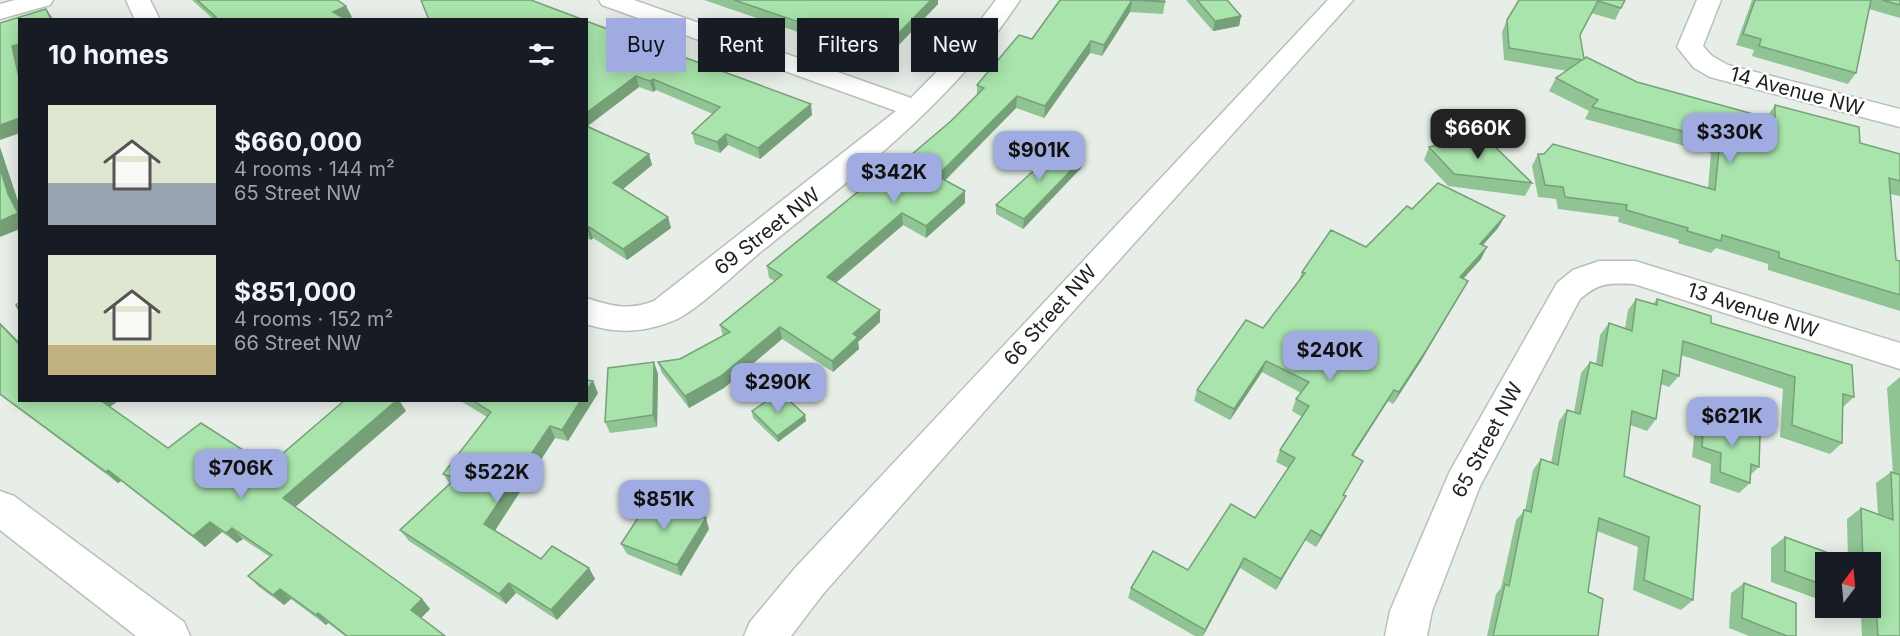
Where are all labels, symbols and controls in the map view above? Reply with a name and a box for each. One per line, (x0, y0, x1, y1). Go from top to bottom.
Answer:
chip: Buy (606, 18, 686, 72)
chip: Rent (698, 18, 785, 72)
chip: Filters (797, 18, 899, 72)
chip: New (911, 18, 998, 72)
icon: filters (525, 38, 558, 71)
text: 10 homes (48, 39, 169, 70)
street label: 14 Avenue NW (1728, 62, 1867, 120)
pin: $660K (1436, 109, 1520, 160)
pin: $330K (1688, 113, 1772, 164)
text: $660K (1445, 116, 1511, 140)
text: $330K (1697, 120, 1763, 144)
text: $660,000 (234, 126, 362, 157)
icon: home (96, 129, 168, 201)
pin: $901K (997, 131, 1081, 182)
text: $901K (1008, 138, 1070, 162)
pin: $342K (852, 153, 936, 204)
text: 4 rooms · 144 m² (234, 157, 395, 181)
text: $342K (861, 160, 927, 184)
text: 65 Street NW (234, 181, 361, 205)
street label: 69 Street NW (709, 182, 825, 280)
street label: 66 Street NW (999, 259, 1102, 370)
text: $851,000 (234, 276, 356, 307)
street label: 13 Avenue NW (1684, 277, 1822, 343)
icon: home (96, 279, 168, 351)
text: 4 rooms · 152 m² (234, 307, 393, 331)
text: 66 Street NW (234, 331, 361, 355)
pin: $240K (1288, 331, 1372, 382)
text: $240K (1297, 338, 1363, 362)
pin: $290K (736, 363, 820, 414)
text: $290K (745, 370, 811, 394)
street label: 65 Street NW (1447, 378, 1528, 502)
pin: $621K (1690, 397, 1774, 448)
text: $621K (1701, 404, 1763, 428)
pin: $706K (199, 449, 283, 500)
pin: $522K (455, 453, 539, 504)
text: $706K (208, 456, 274, 480)
text: $522K (464, 460, 530, 484)
pin: $851K (622, 480, 706, 531)
text: $851K (633, 487, 695, 511)
north arrow (1815, 552, 1881, 618)
map controls (1815, 552, 1881, 618)

